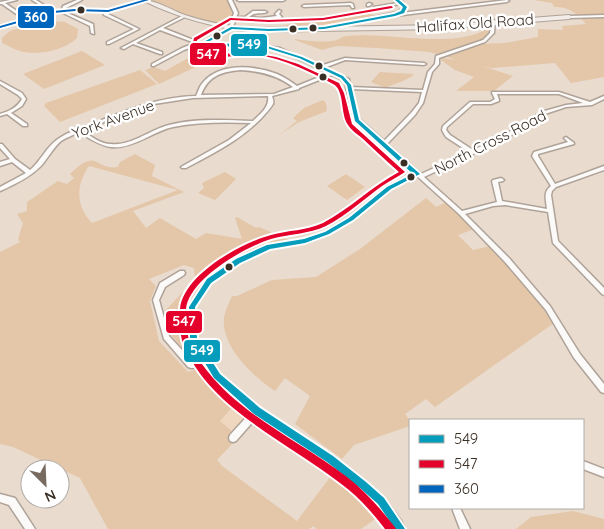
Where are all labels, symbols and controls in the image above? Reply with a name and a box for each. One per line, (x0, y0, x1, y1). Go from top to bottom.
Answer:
line badge: 360 (17, 5, 55, 29)
unlabelled marker (76, 5, 86, 15)
text: 360 (24, 8, 48, 26)
street label: Halifax Old Road (416, 9, 534, 37)
unlabelled marker (308, 23, 318, 33)
unlabelled marker (288, 24, 298, 34)
unlabelled marker (212, 31, 222, 41)
line badge: 549 (230, 33, 268, 57)
text: 549 (237, 35, 261, 53)
line badge: 547 (189, 42, 227, 66)
text: 547 (196, 45, 220, 63)
unlabelled marker (314, 61, 324, 71)
unlabelled marker (318, 72, 328, 82)
street label: York Avenue (69, 95, 157, 143)
street label: North Cross Road (431, 106, 549, 178)
unlabelled marker (399, 158, 409, 168)
unlabelled marker (406, 172, 416, 182)
unlabelled marker (224, 262, 234, 272)
line badge: 547 (165, 310, 203, 334)
text: 547 (172, 312, 196, 330)
line badge: 549 (183, 339, 221, 363)
text: 549 (190, 341, 214, 359)
legend (409, 419, 584, 509)
text: 549 (454, 429, 478, 448)
text: 547 (454, 454, 478, 473)
north arrow (20, 459, 70, 509)
text: 360 (454, 479, 479, 498)
text: N (42, 486, 59, 506)

